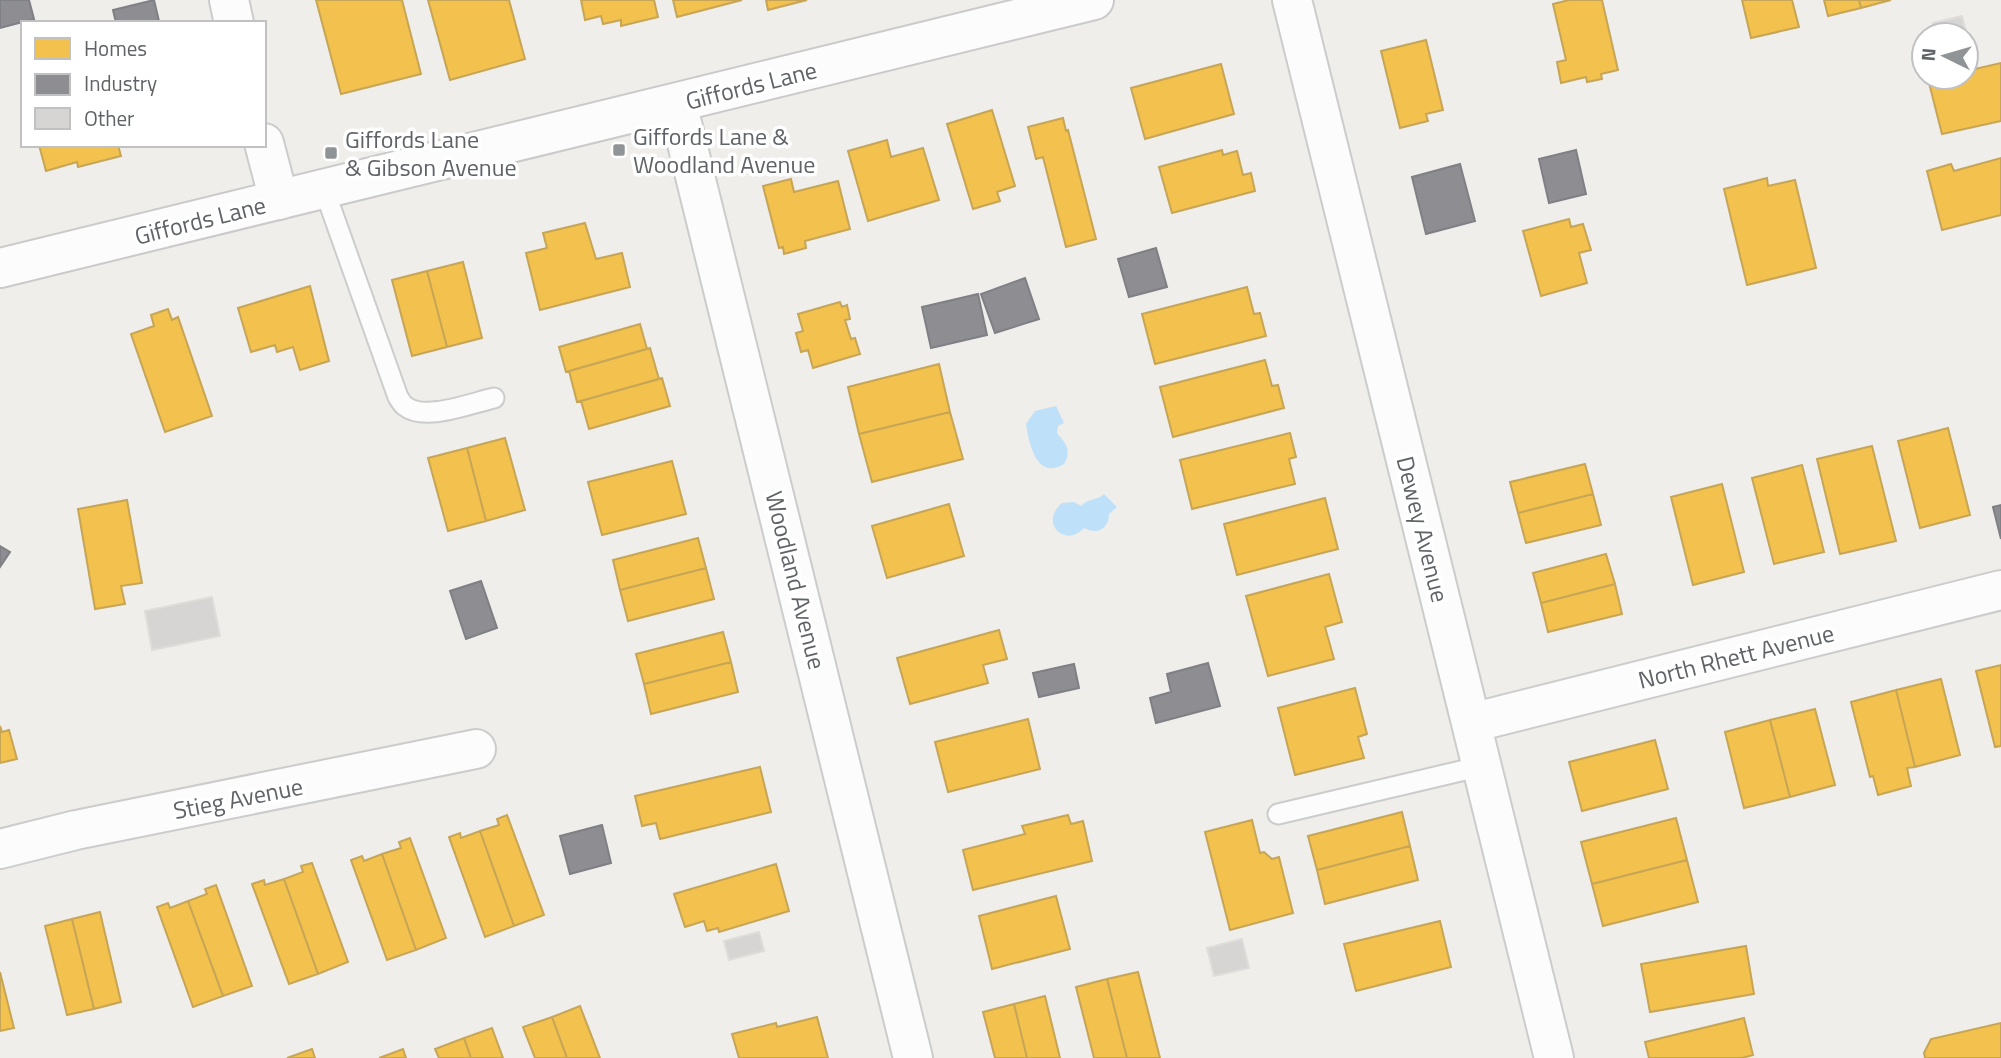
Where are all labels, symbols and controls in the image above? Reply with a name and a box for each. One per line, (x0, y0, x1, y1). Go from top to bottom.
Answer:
legend (21, 21, 266, 147)
north arrow (1910, 21, 1980, 91)
text: Homes (84, 32, 147, 64)
text: N (1913, 47, 1943, 62)
street label: Giffords Lane (682, 51, 820, 119)
text: Industry (84, 67, 157, 99)
text: Other (84, 102, 134, 134)
place label: Giffords Lane & Woodland Avenue (633, 118, 815, 182)
place label: Giffords Lane & Gibson Avenue (345, 121, 517, 185)
marker: Giffords Lane & Woodland Avenue (611, 142, 627, 158)
marker: Giffords Lane & Gibson Avenue (323, 145, 339, 161)
street label: Giffords Lane (131, 186, 269, 254)
street label: Dewey Avenue (1387, 452, 1459, 606)
street label: Woodland Avenue (756, 487, 836, 673)
street label: North Rhett Avenue (1634, 614, 1838, 698)
street label: Stieg Avenue (170, 768, 306, 828)

